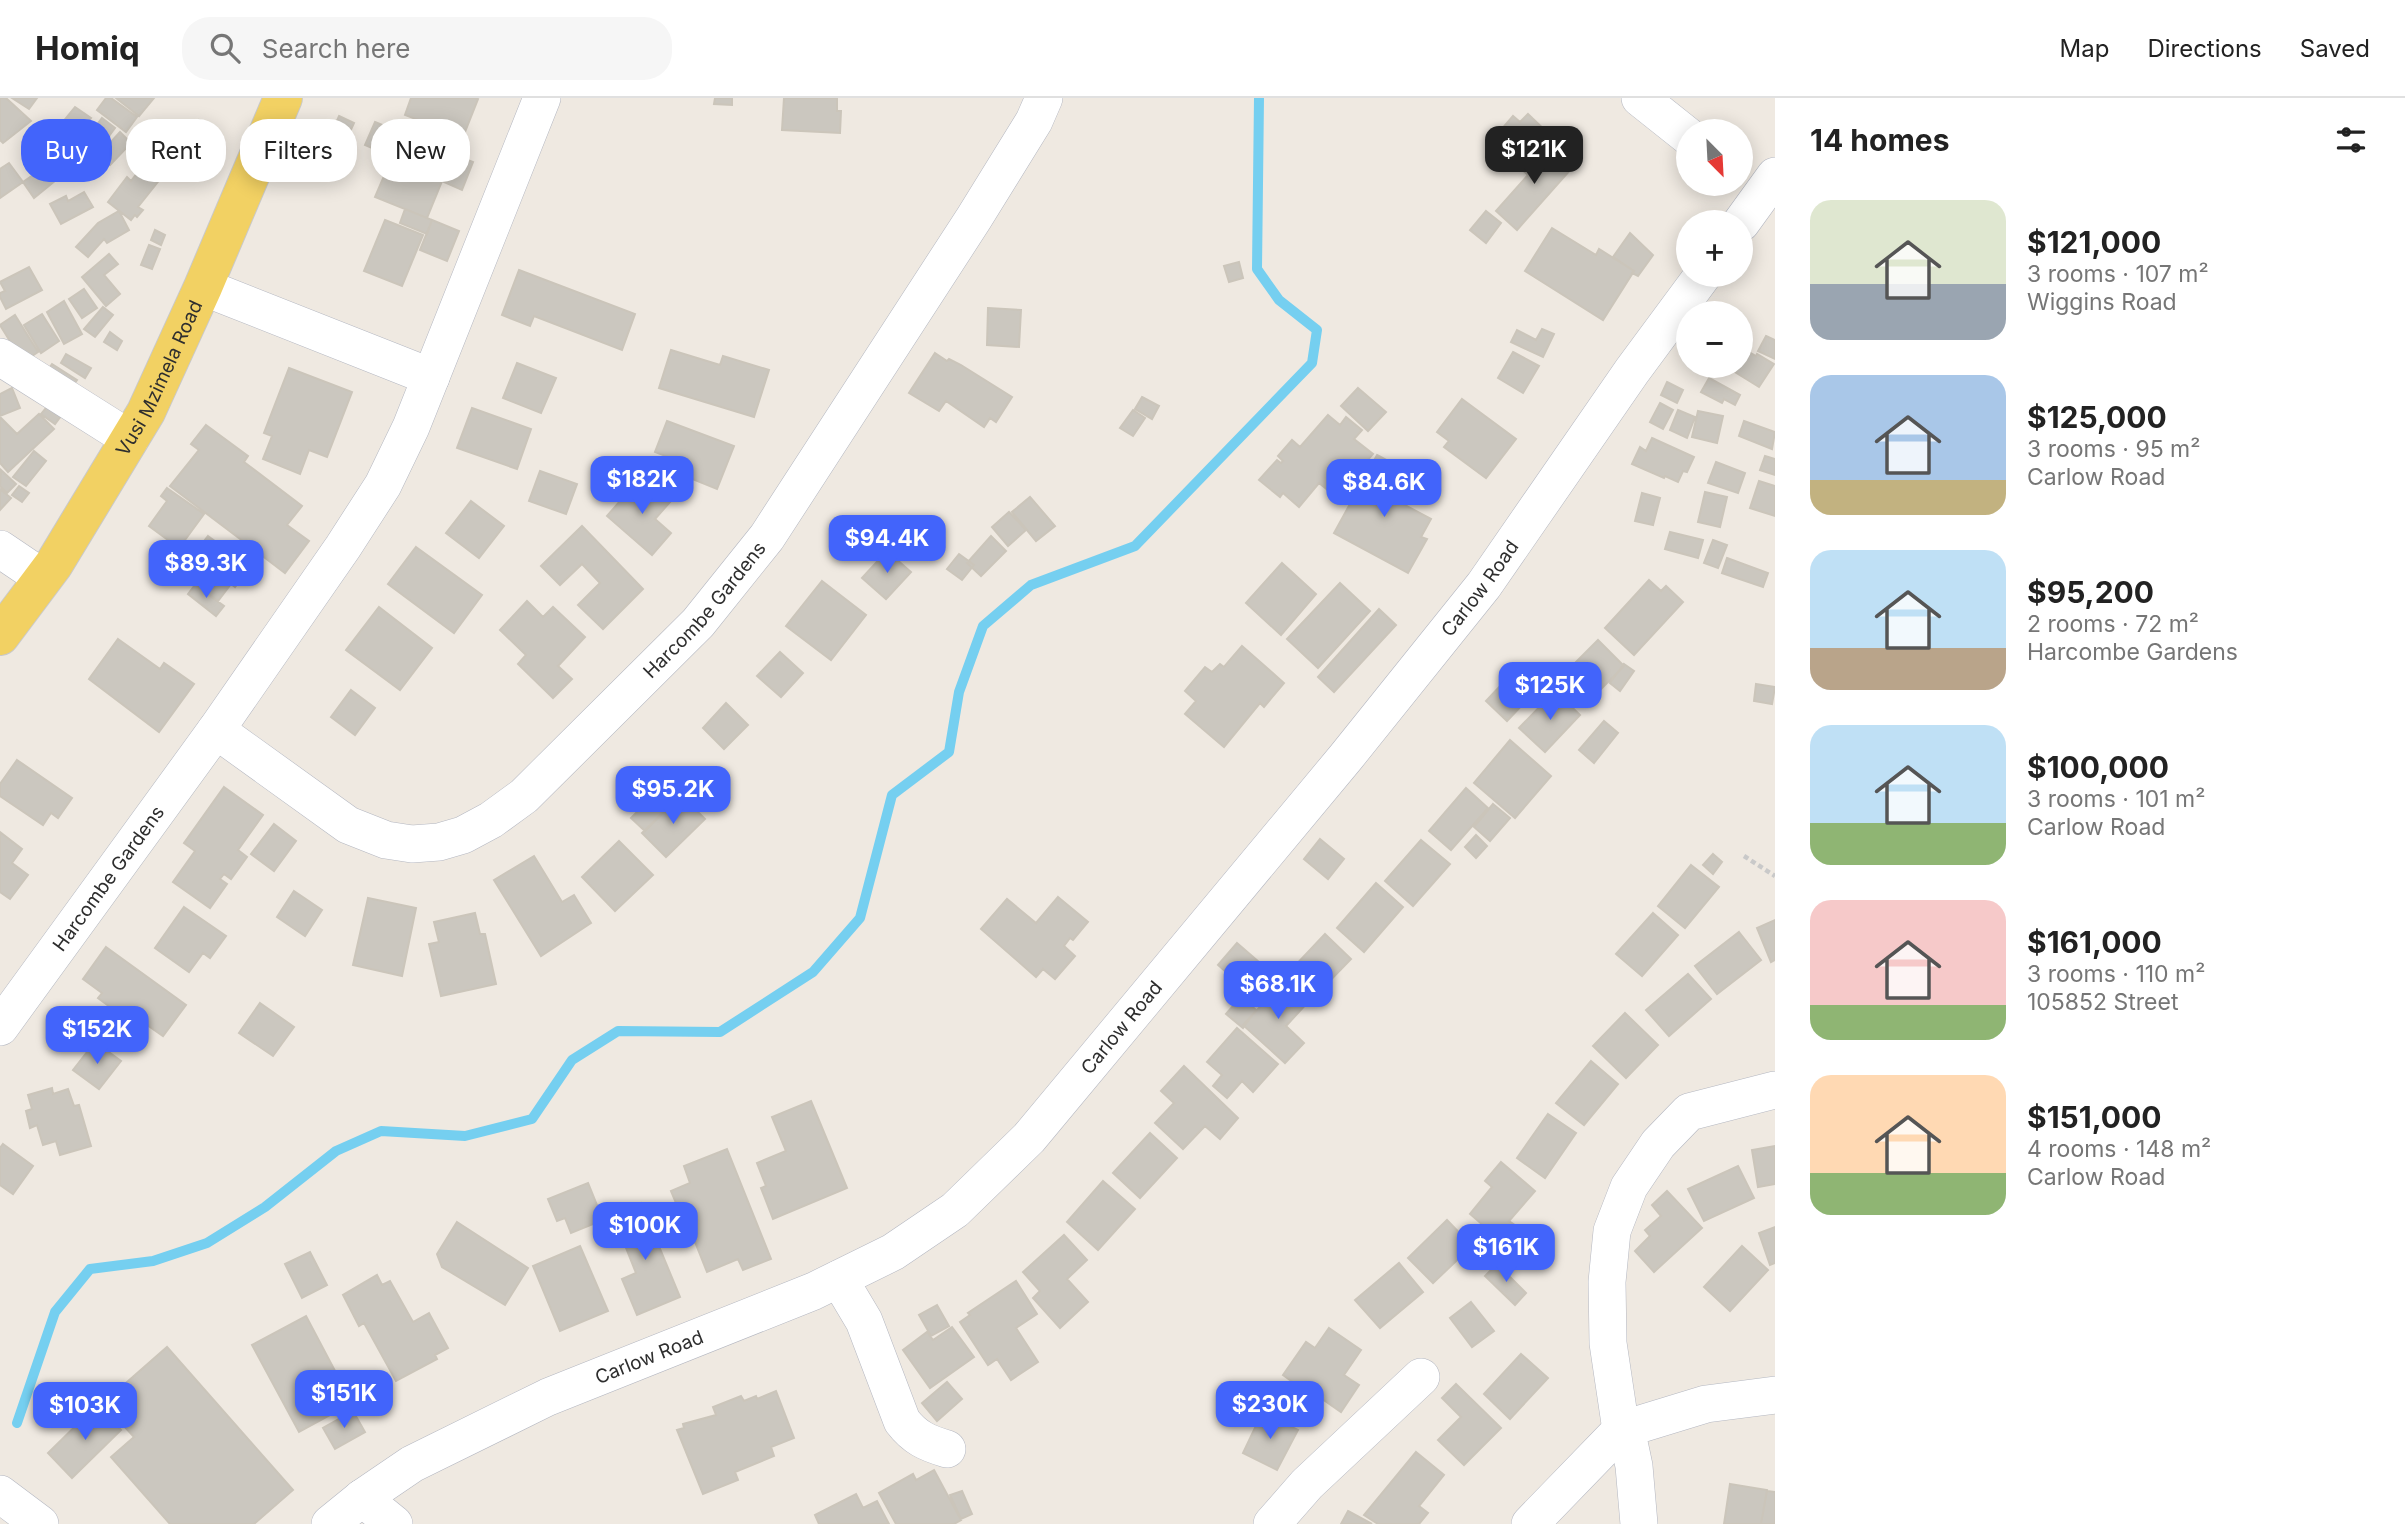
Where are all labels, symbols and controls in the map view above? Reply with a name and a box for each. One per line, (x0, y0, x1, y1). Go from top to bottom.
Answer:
search box (182, 17, 672, 80)
text: Homiq (35, 28, 140, 68)
icon: search (206, 29, 244, 67)
text: Search here (262, 33, 410, 64)
text: Map (2060, 34, 2109, 63)
text: Directions (2147, 34, 2262, 63)
text: Saved (2300, 34, 2370, 63)
chip: Buy (21, 119, 112, 182)
chip: Rent (126, 119, 226, 182)
chip: Filters (240, 119, 357, 182)
chip: New (371, 119, 470, 182)
north arrow (1676, 119, 1754, 196)
map controls (1676, 119, 1753, 378)
icon: filters (2332, 121, 2370, 159)
text: 14 homes (1810, 122, 1949, 158)
pin: $121K (1485, 126, 1583, 186)
text: $121K (1501, 135, 1567, 163)
button: + (1676, 210, 1753, 287)
text: $121,000 (2027, 224, 2161, 260)
icon: home (1866, 228, 1950, 312)
text: 3 rooms · 107 m² (2027, 260, 2209, 288)
text: Wiggins Road (2027, 288, 2177, 316)
street label: Vusi Mzimela Road (111, 296, 207, 460)
button: − (1676, 301, 1753, 378)
text: $125,000 (2027, 399, 2167, 435)
icon: home (1866, 403, 1950, 487)
text: 3 rooms · 95 m² (2027, 435, 2200, 463)
pin: $182K (593, 456, 691, 516)
pin: $84.6K (1327, 460, 1441, 519)
text: Carlow Road (2027, 463, 2165, 491)
text: $182K (607, 465, 677, 493)
text: $84.6K (1342, 468, 1426, 496)
pin: $94.4K (830, 516, 944, 575)
text: $94.4K (845, 524, 929, 552)
street label: Carlow Road (1436, 536, 1523, 641)
street label: Harcombe Gardens (638, 537, 770, 683)
pin: $89.3K (149, 540, 263, 600)
text: $89.3K (165, 549, 247, 577)
text: $95,200 (2027, 574, 2154, 610)
icon: home (1866, 578, 1950, 662)
text: 2 rooms · 72 m² (2027, 610, 2199, 638)
text: Harcombe Gardens (2027, 638, 2238, 666)
pin: $125K (1501, 662, 1599, 722)
text: $125K (1515, 671, 1585, 699)
text: $100,000 (2027, 749, 2169, 785)
icon: home (1866, 753, 1950, 837)
pin: $95.2K (616, 766, 730, 826)
text: $95.2K (632, 775, 714, 803)
text: 3 rooms · 101 m² (2027, 785, 2205, 813)
street label: Harcombe Gardens (48, 801, 169, 955)
text: Carlow Road (2027, 813, 2165, 841)
text: $161,000 (2027, 924, 2162, 960)
icon: home (1866, 928, 1950, 1012)
text: 3 rooms · 110 m² (2027, 960, 2205, 988)
pin: $68.1K (1221, 962, 1335, 1021)
text: $68.1K (1240, 970, 1316, 998)
street label: Carlow Road (1076, 976, 1167, 1079)
text: 105852 Street (2027, 988, 2178, 1016)
pin: $152K (48, 1006, 146, 1066)
text: $152K (62, 1015, 132, 1043)
text: $151,000 (2027, 1099, 2162, 1135)
icon: home (1866, 1103, 1950, 1187)
text: 4 rooms · 148 m² (2027, 1135, 2211, 1163)
text: Carlow Road (2027, 1163, 2165, 1191)
pin: $100K (596, 1202, 694, 1262)
text: $100K (609, 1211, 681, 1239)
pin: $161K (1457, 1224, 1555, 1284)
text: $161K (1473, 1233, 1539, 1261)
street label: Carlow Road (592, 1325, 706, 1389)
pin: $151K (295, 1370, 393, 1430)
text: $151K (311, 1379, 377, 1407)
pin: $103K (36, 1382, 134, 1442)
pin: $230K (1221, 1382, 1319, 1441)
text: $230K (1232, 1390, 1308, 1418)
text: $103K (49, 1391, 121, 1419)

